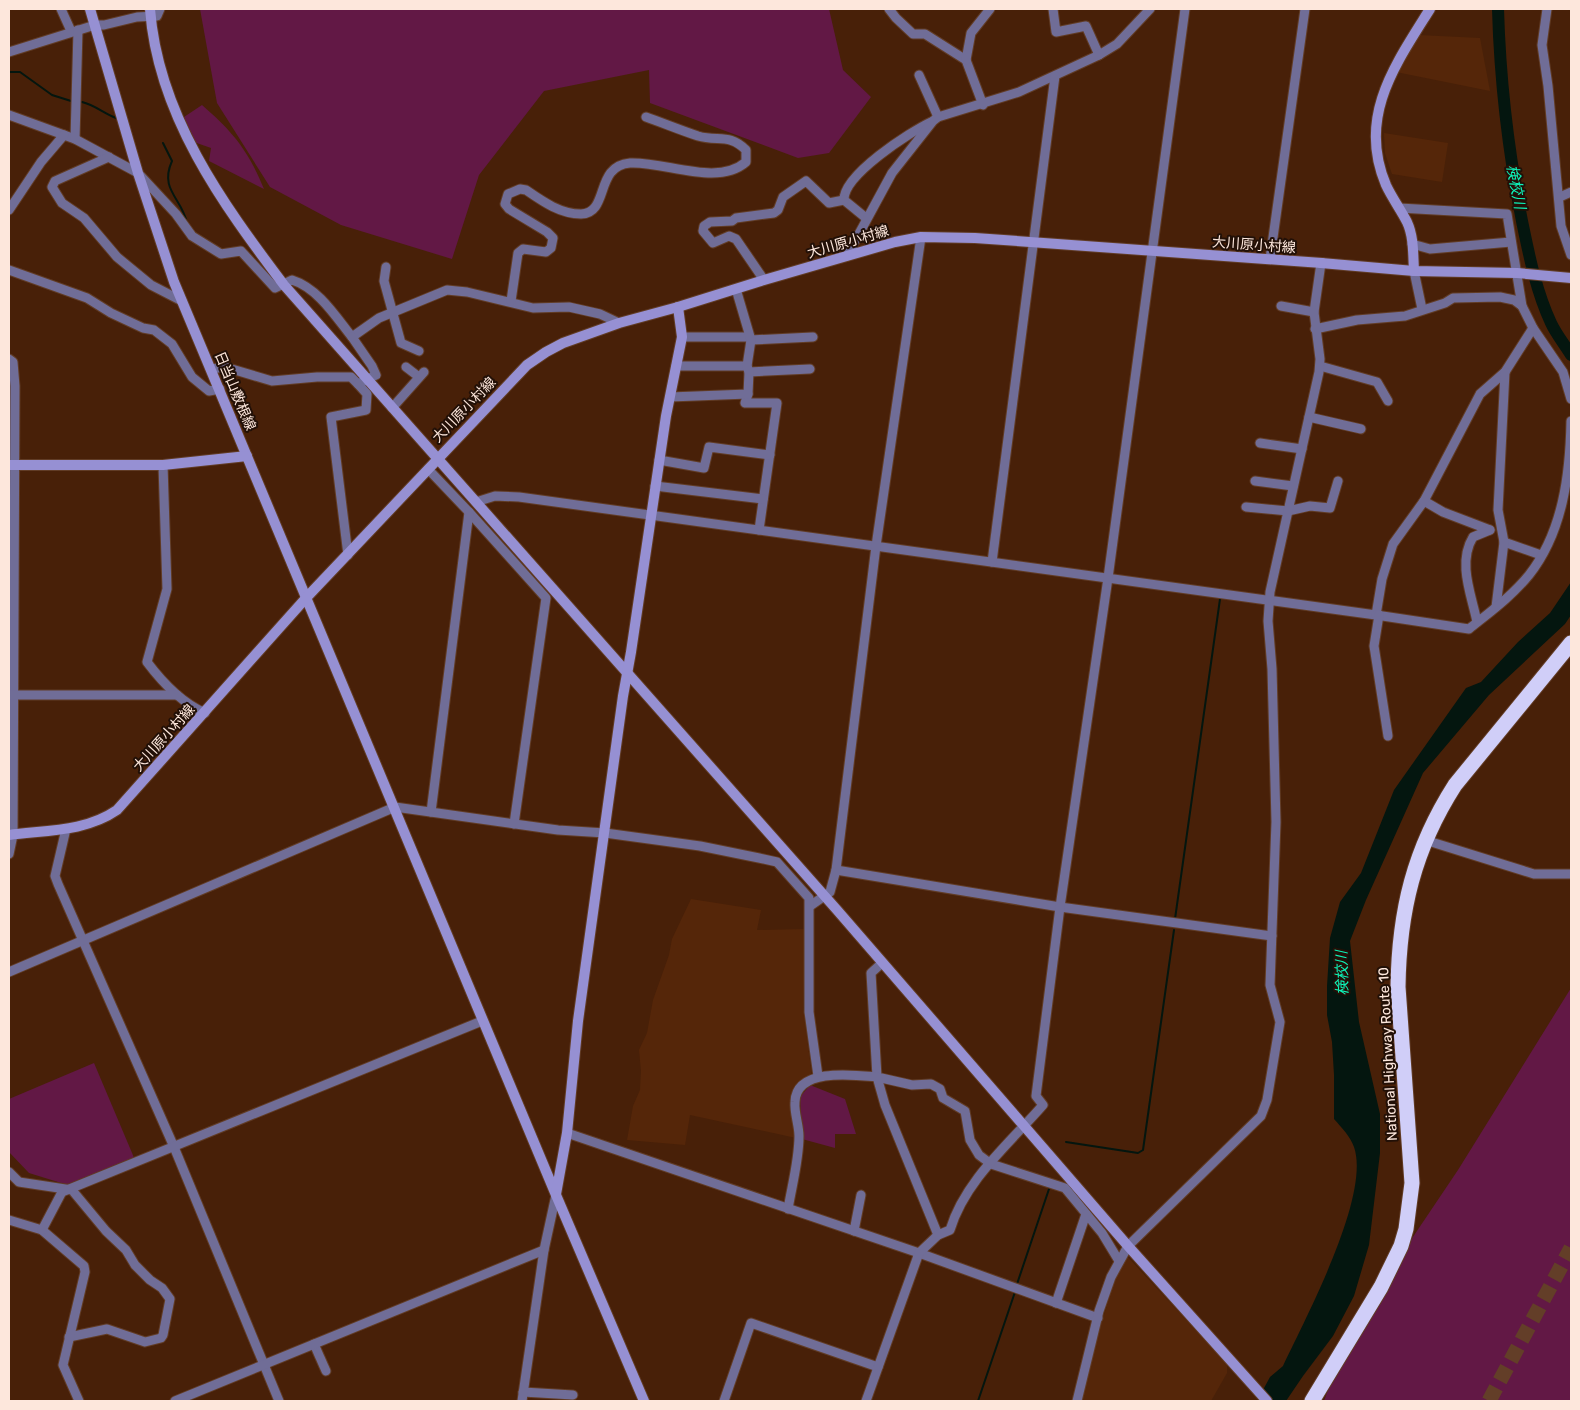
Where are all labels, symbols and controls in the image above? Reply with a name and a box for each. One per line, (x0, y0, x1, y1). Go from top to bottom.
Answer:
water label: 検校川 (1503, 163, 1530, 213)
street label: 大川原小村線 (805, 222, 891, 262)
street label: 大川原小村線 (1212, 234, 1296, 256)
street label: 日当山敷根線 (211, 349, 259, 433)
street label: 大川原小村線 (429, 374, 499, 446)
street label: 大川原小村線 (130, 701, 198, 775)
water label: 検校川 (1333, 948, 1351, 996)
street label: National Highway Route 10 (1375, 967, 1401, 1141)

